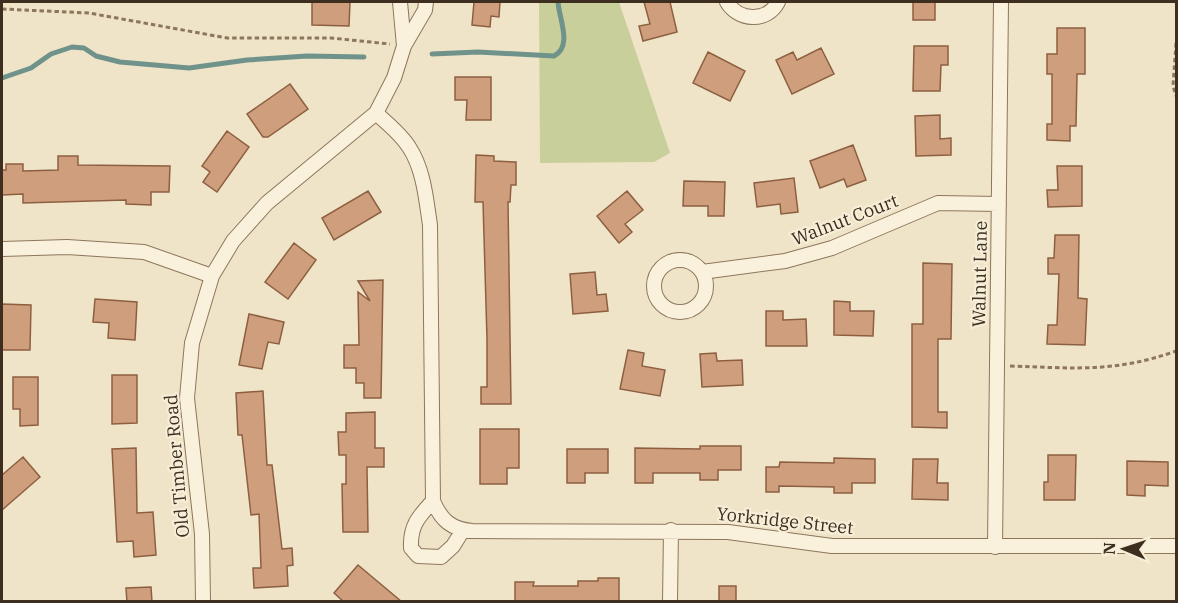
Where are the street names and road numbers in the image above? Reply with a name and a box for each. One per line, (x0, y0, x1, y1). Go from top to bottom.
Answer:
street label: Walnut Court (788, 189, 901, 250)
street label: Walnut Lane (967, 221, 992, 327)
street label: Old Timber Road (159, 393, 194, 539)
street label: Yorkridge Street (716, 502, 855, 539)

